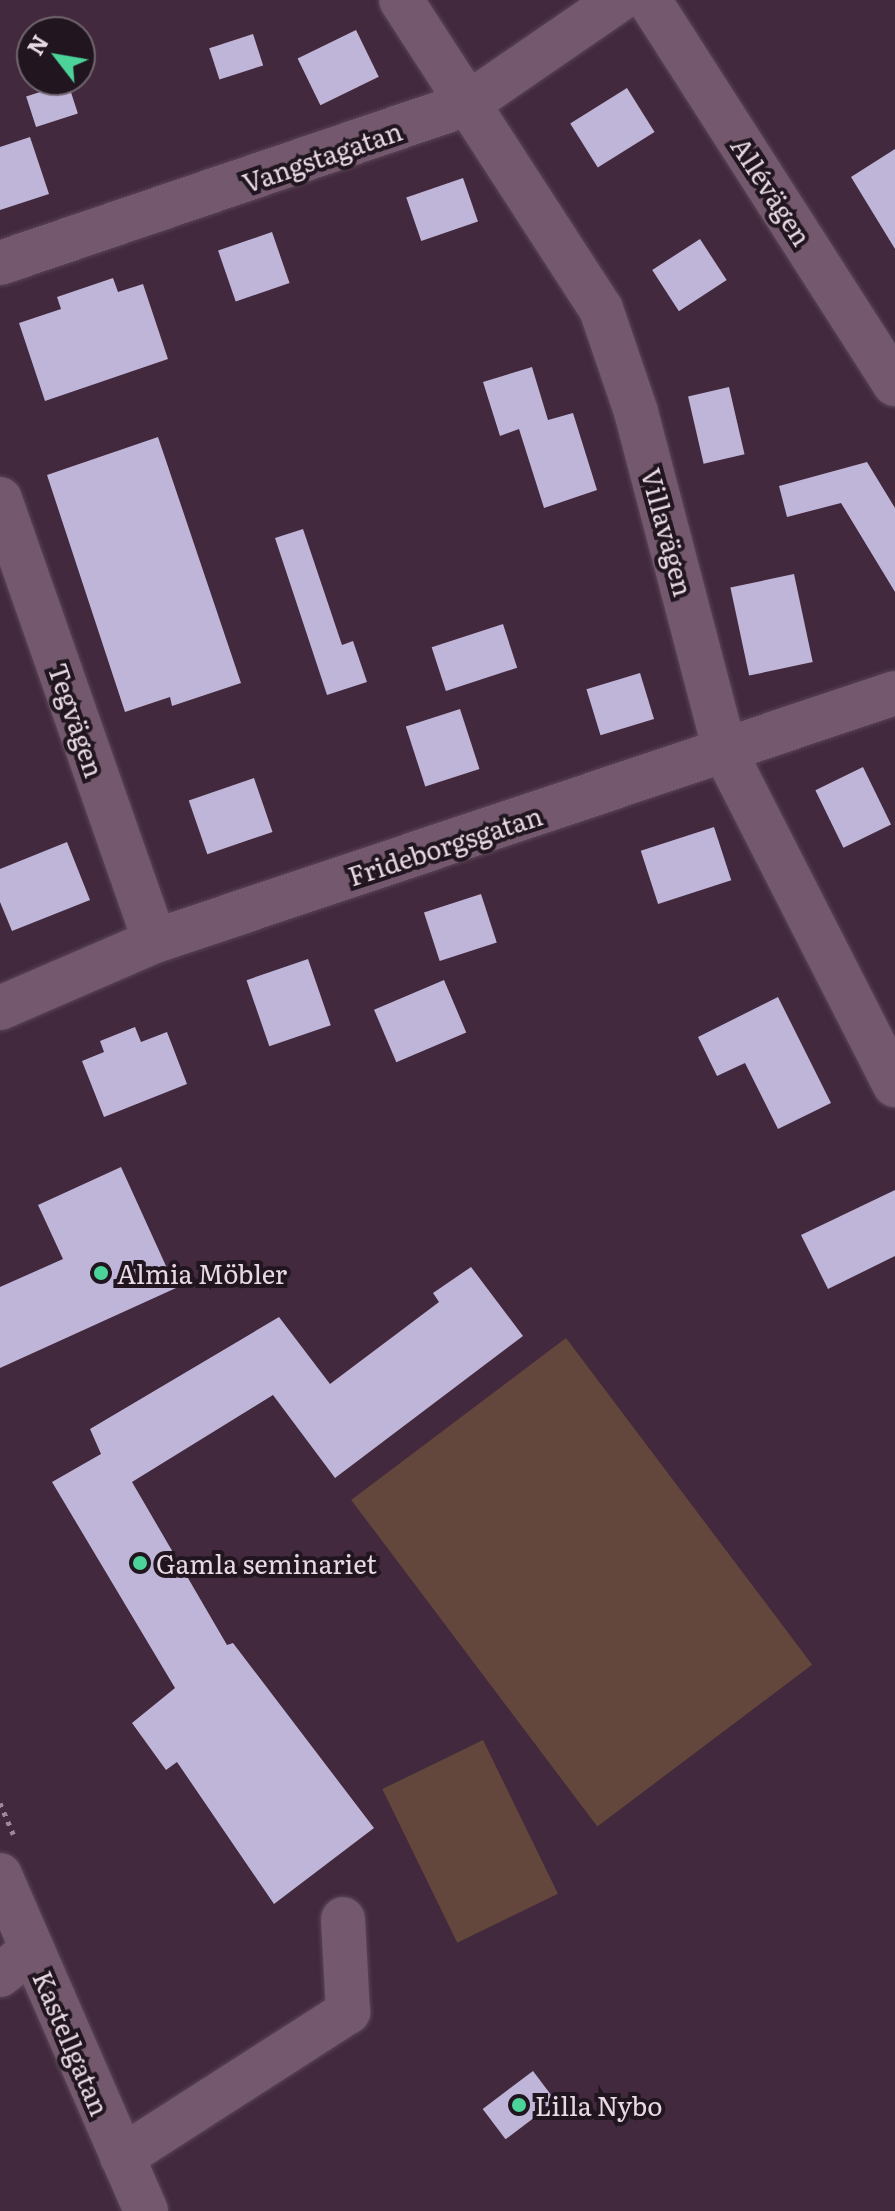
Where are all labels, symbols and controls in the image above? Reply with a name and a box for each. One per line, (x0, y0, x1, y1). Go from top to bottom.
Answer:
north arrow (16, 16, 96, 96)
text: N (18, 28, 56, 61)
street label: Vangstagatan (238, 114, 406, 198)
street label: Allévägen (725, 131, 819, 251)
street label: Villavägen (636, 465, 700, 599)
street label: Tegvägen (43, 659, 111, 781)
street label: Frideborgsgatan (344, 799, 546, 891)
place label: Almia Möbler (117, 1257, 287, 1289)
marker: Almia Möbler (92, 1264, 110, 1282)
place label: Gamla seminariet (156, 1547, 377, 1579)
marker: Gamla seminariet (131, 1554, 149, 1572)
street label: Kastellgatan (28, 1966, 116, 2120)
place label: Lilla Nybo (535, 2089, 663, 2121)
marker: Lilla Nybo (510, 2096, 528, 2114)

